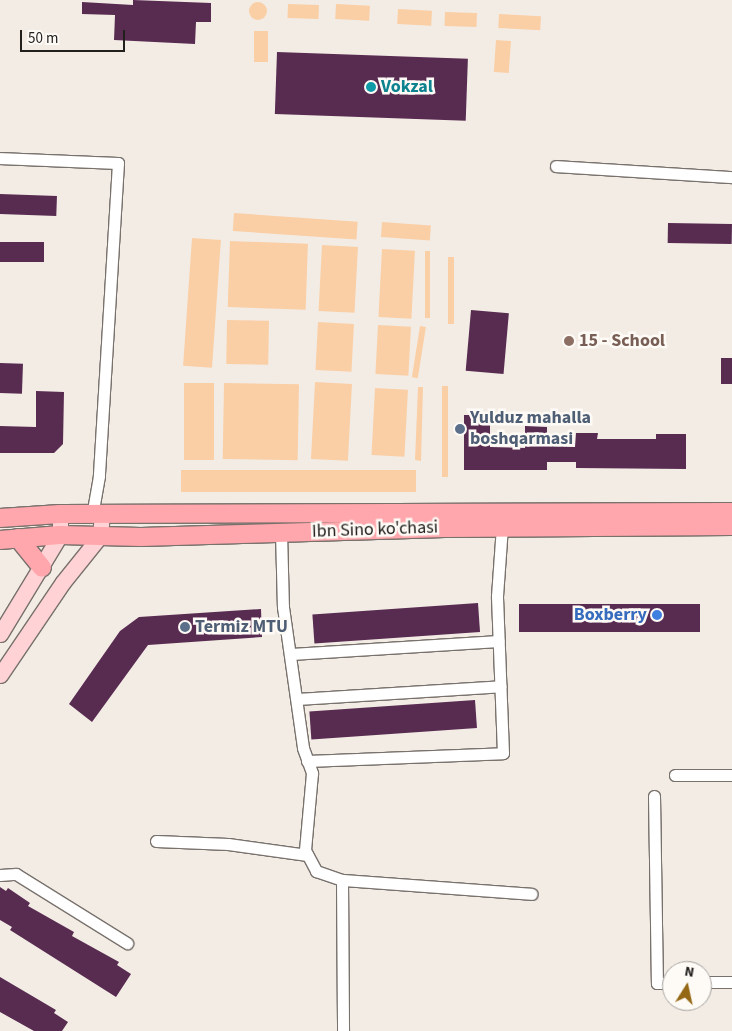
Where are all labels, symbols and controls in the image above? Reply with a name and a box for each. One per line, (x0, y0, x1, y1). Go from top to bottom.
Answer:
scale bar (22, 20, 128, 52)
text: 50 m (28, 28, 58, 49)
place label: Vokzal (381, 76, 433, 98)
marker: Vokzal (365, 81, 377, 93)
place label: 15 - School (579, 330, 665, 352)
marker: 15 - School (563, 335, 575, 347)
place label: Yulduz mahalla boshqarmasi (470, 408, 591, 450)
marker: Yulduz mahalla boshqarmasi (454, 423, 466, 435)
street label: Ibn Sino ko'chasi (312, 517, 438, 543)
place label: Boxberry (574, 604, 647, 626)
marker: Boxberry (651, 609, 663, 621)
place label: Termiz MTU (195, 616, 288, 638)
marker: Termiz MTU (179, 621, 191, 633)
north arrow (662, 961, 712, 1011)
text: N (683, 962, 696, 983)

